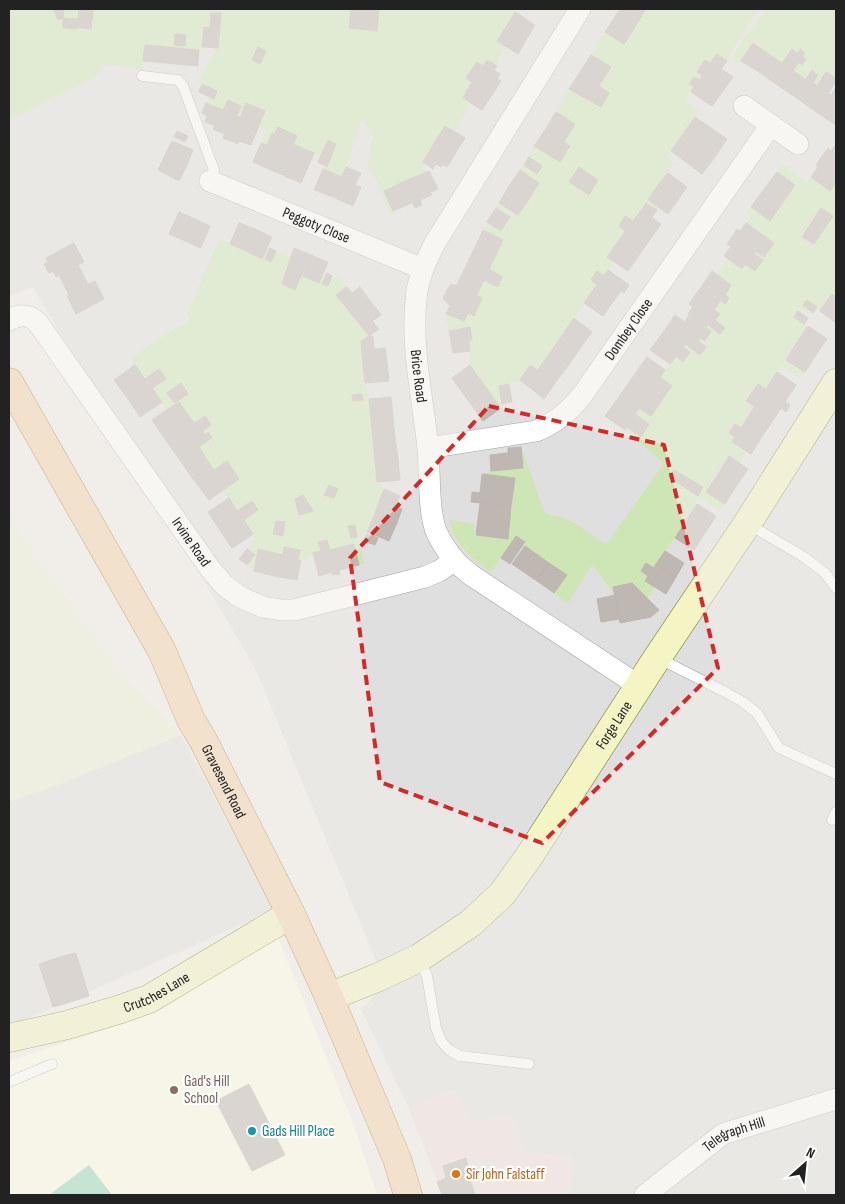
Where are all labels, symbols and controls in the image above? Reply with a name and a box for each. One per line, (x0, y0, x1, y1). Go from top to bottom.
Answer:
street label: Peggoty Close (280, 203, 353, 248)
street label: Dombey Close (600, 295, 657, 364)
street label: Brice Road (406, 349, 431, 404)
street label: Irvine Road (167, 514, 215, 571)
street label: Forge Lane (592, 697, 637, 753)
street label: Gravesend Road (197, 741, 250, 822)
street label: Crutches Lane (121, 968, 193, 1017)
place label: Gad's Hill School (184, 1072, 230, 1108)
marker: Gad's Hill School (168, 1084, 180, 1096)
street label: Telegraph Hill (699, 1113, 767, 1156)
place label: Gads Hill Place (262, 1122, 334, 1141)
marker: Gads Hill Place (246, 1125, 258, 1137)
north arrow (780, 1139, 830, 1189)
text: N (803, 1144, 818, 1162)
place label: Sir John Falstaff (466, 1165, 545, 1184)
marker: Sir John Falstaff (450, 1168, 462, 1180)

